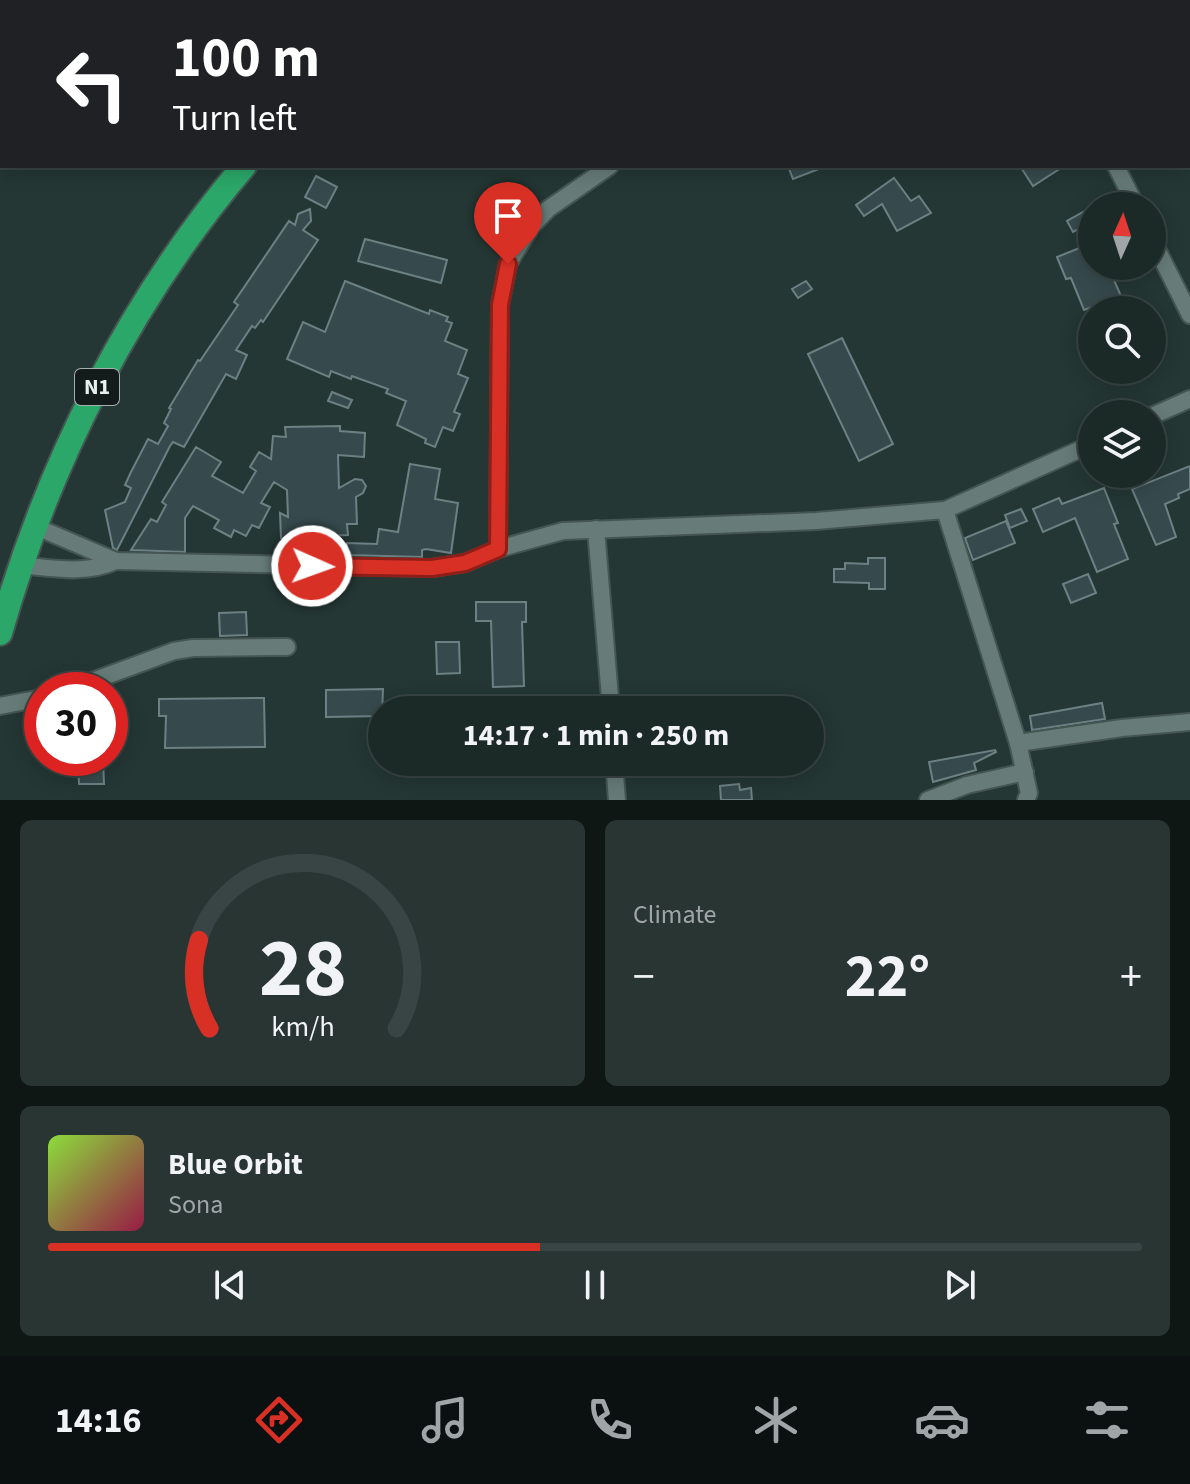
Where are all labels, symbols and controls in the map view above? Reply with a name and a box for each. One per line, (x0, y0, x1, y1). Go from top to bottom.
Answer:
text: 100 m (172, 19, 320, 98)
icon: left (40, 32, 144, 136)
text: Turn left (172, 93, 297, 144)
pin (474, 182, 542, 264)
north arrow (1078, 192, 1166, 280)
map controls (1078, 192, 1166, 488)
icon: arrive (486, 194, 530, 238)
button: search (1078, 296, 1166, 384)
road number: N1 (75, 369, 119, 405)
button: layers (1078, 400, 1166, 488)
position arrow (270, 524, 354, 608)
speed limit sign: 30 (24, 672, 128, 776)
text: 14:17 · 1 min · 250 m (463, 714, 729, 757)
text: Climate (633, 896, 717, 933)
text: 28 (259, 910, 346, 1028)
text: 22° (845, 935, 930, 1020)
text: − (633, 946, 655, 1009)
text: + (1120, 946, 1142, 1009)
text: km/h (271, 1007, 334, 1047)
text: Blue Orbit (168, 1143, 303, 1186)
text: Sona (168, 1186, 223, 1223)
icon: previous (208, 1263, 252, 1307)
icon: pause (573, 1263, 617, 1307)
icon: next (938, 1263, 982, 1307)
icon: directions (251, 1392, 307, 1448)
icon: music (417, 1392, 473, 1448)
icon: phone (582, 1392, 638, 1448)
icon: climate (748, 1392, 804, 1448)
icon: car (914, 1392, 970, 1448)
icon: filters (1079, 1392, 1135, 1448)
text: 14:16 (55, 1395, 142, 1446)

